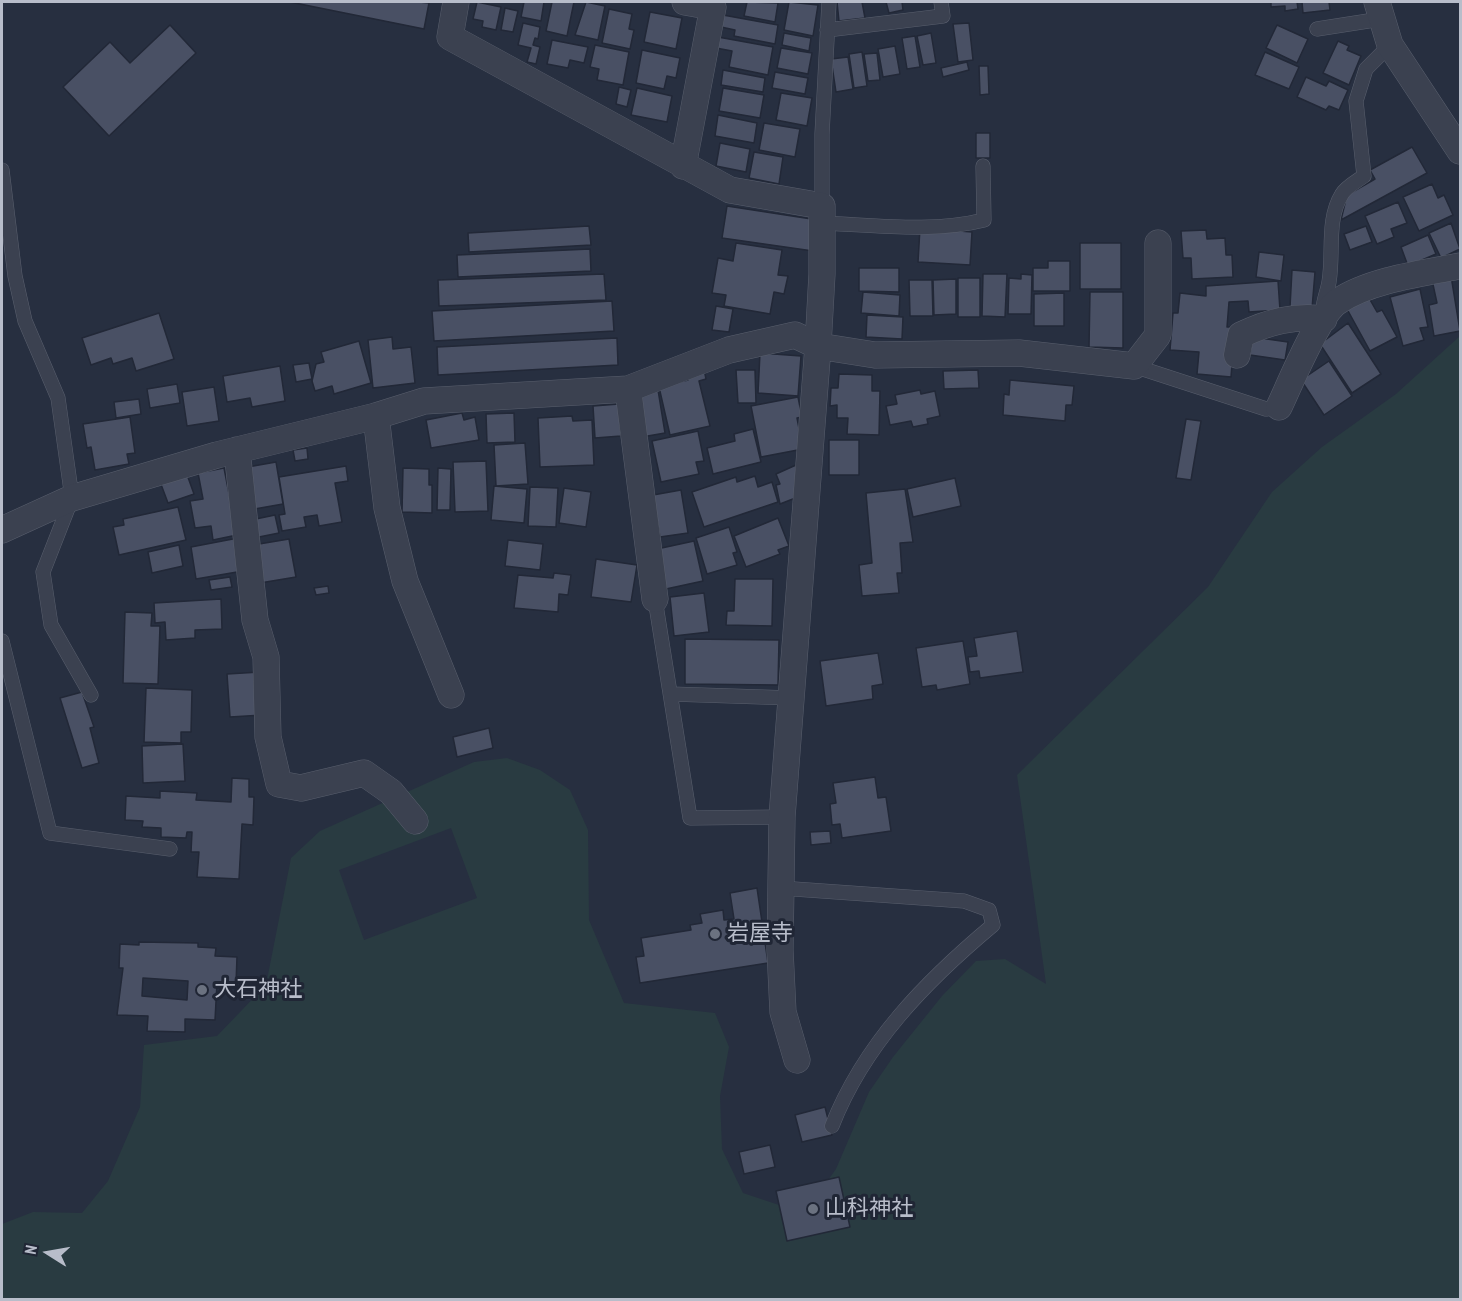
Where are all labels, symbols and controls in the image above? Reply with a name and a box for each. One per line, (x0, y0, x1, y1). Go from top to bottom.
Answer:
place label: 岩屋寺 (727, 921, 793, 947)
marker: 岩屋寺 (708, 927, 722, 941)
place label: 大石神社 (214, 977, 302, 1003)
marker: 大石神社 (195, 983, 209, 997)
place label: 山科神社 (825, 1196, 913, 1222)
marker: 山科神社 (806, 1202, 820, 1216)
north arrow (18, 1223, 78, 1283)
text: N (20, 1243, 41, 1256)

